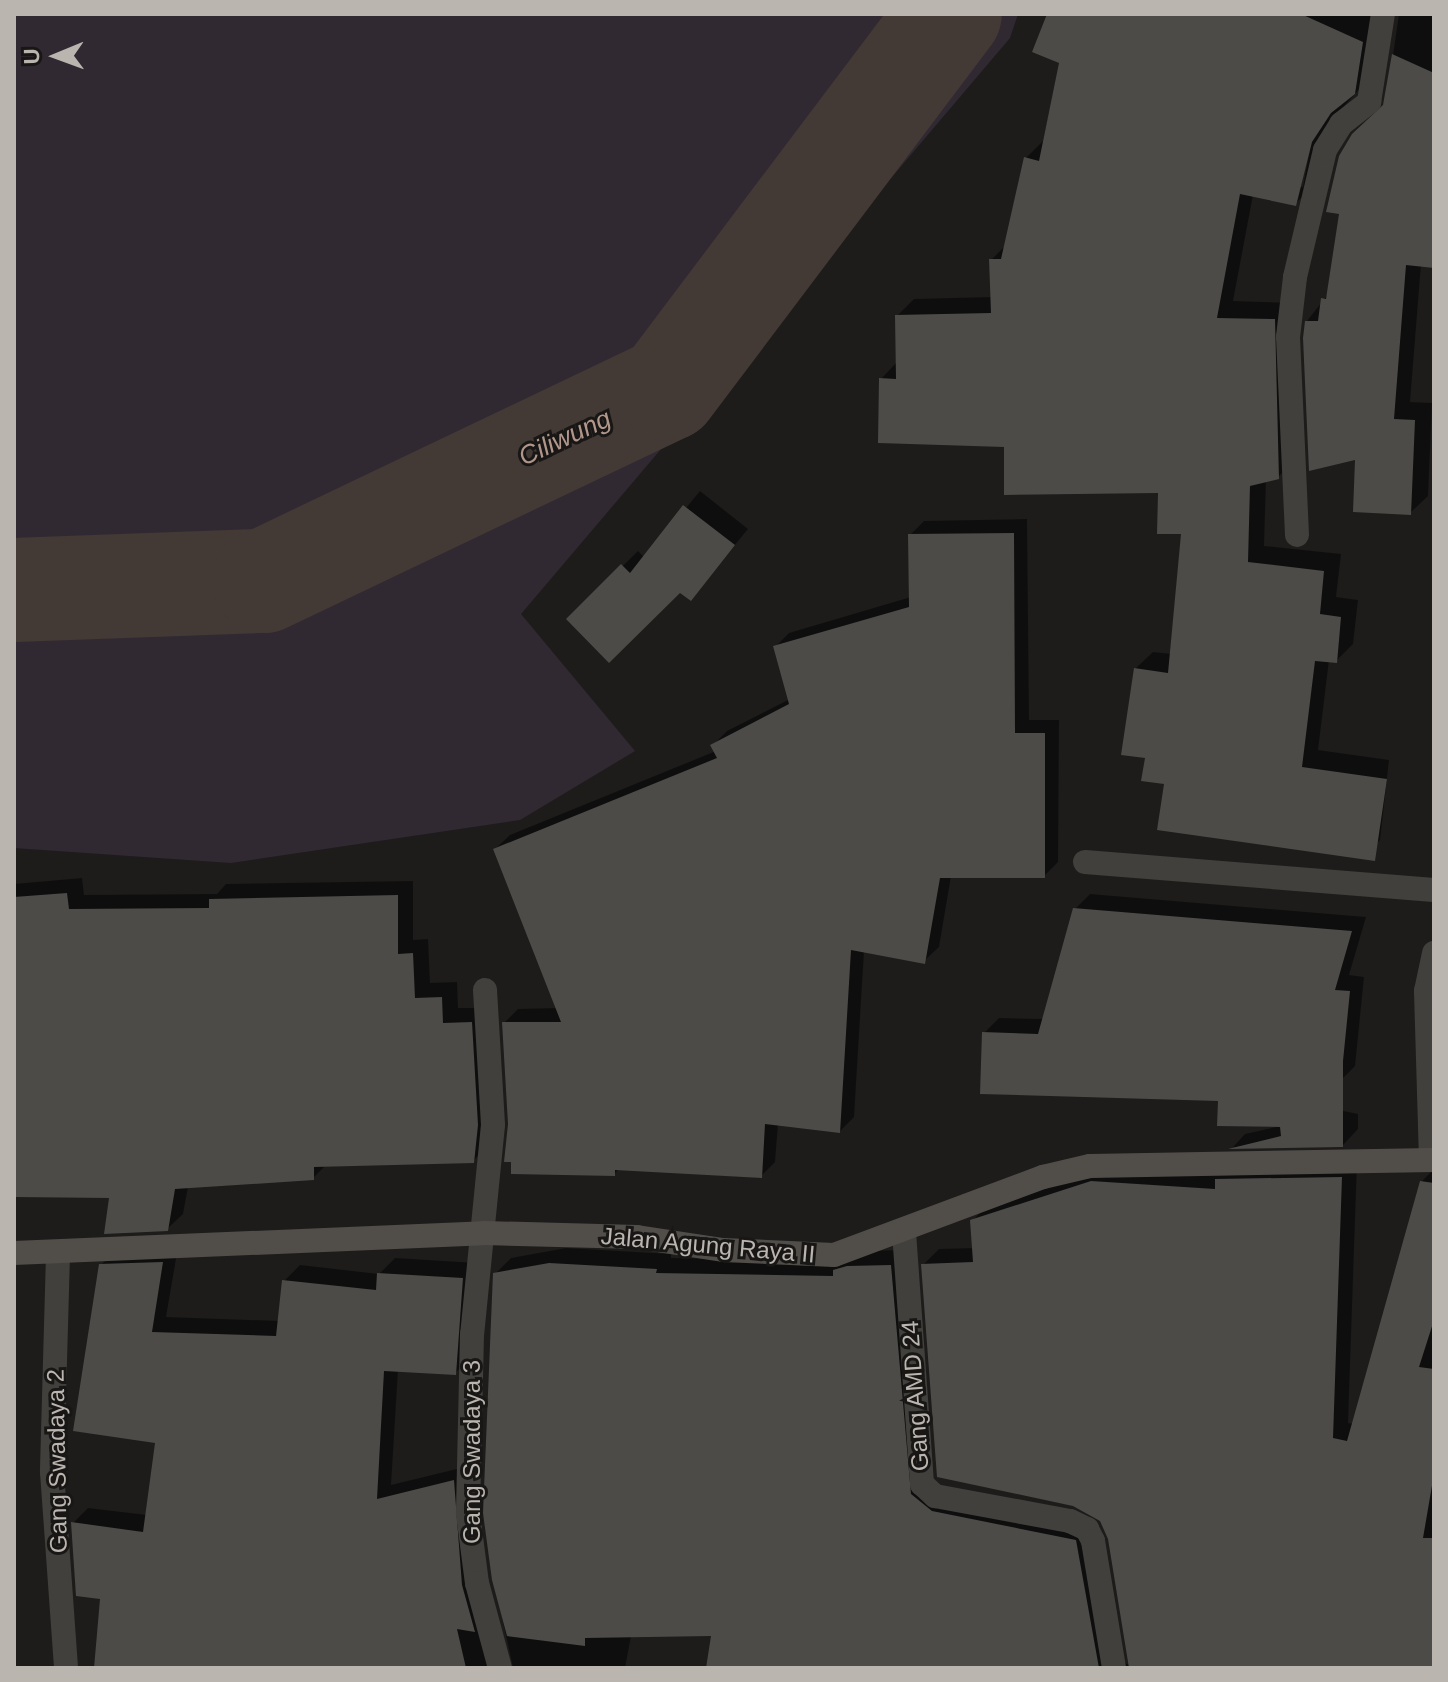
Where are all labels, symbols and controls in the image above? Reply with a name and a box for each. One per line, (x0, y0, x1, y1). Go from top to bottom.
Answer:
north arrow (16, 16, 96, 96)
text: U (19, 48, 44, 65)
water label: Ciliwung (514, 403, 616, 473)
street label: Jalan Agung Raya II (599, 1221, 817, 1269)
street label: Gang AMD 24 (895, 1319, 935, 1473)
street label: Gang Swadaya 3 (458, 1360, 486, 1544)
street label: Gang Swadaya 2 (41, 1369, 73, 1553)

